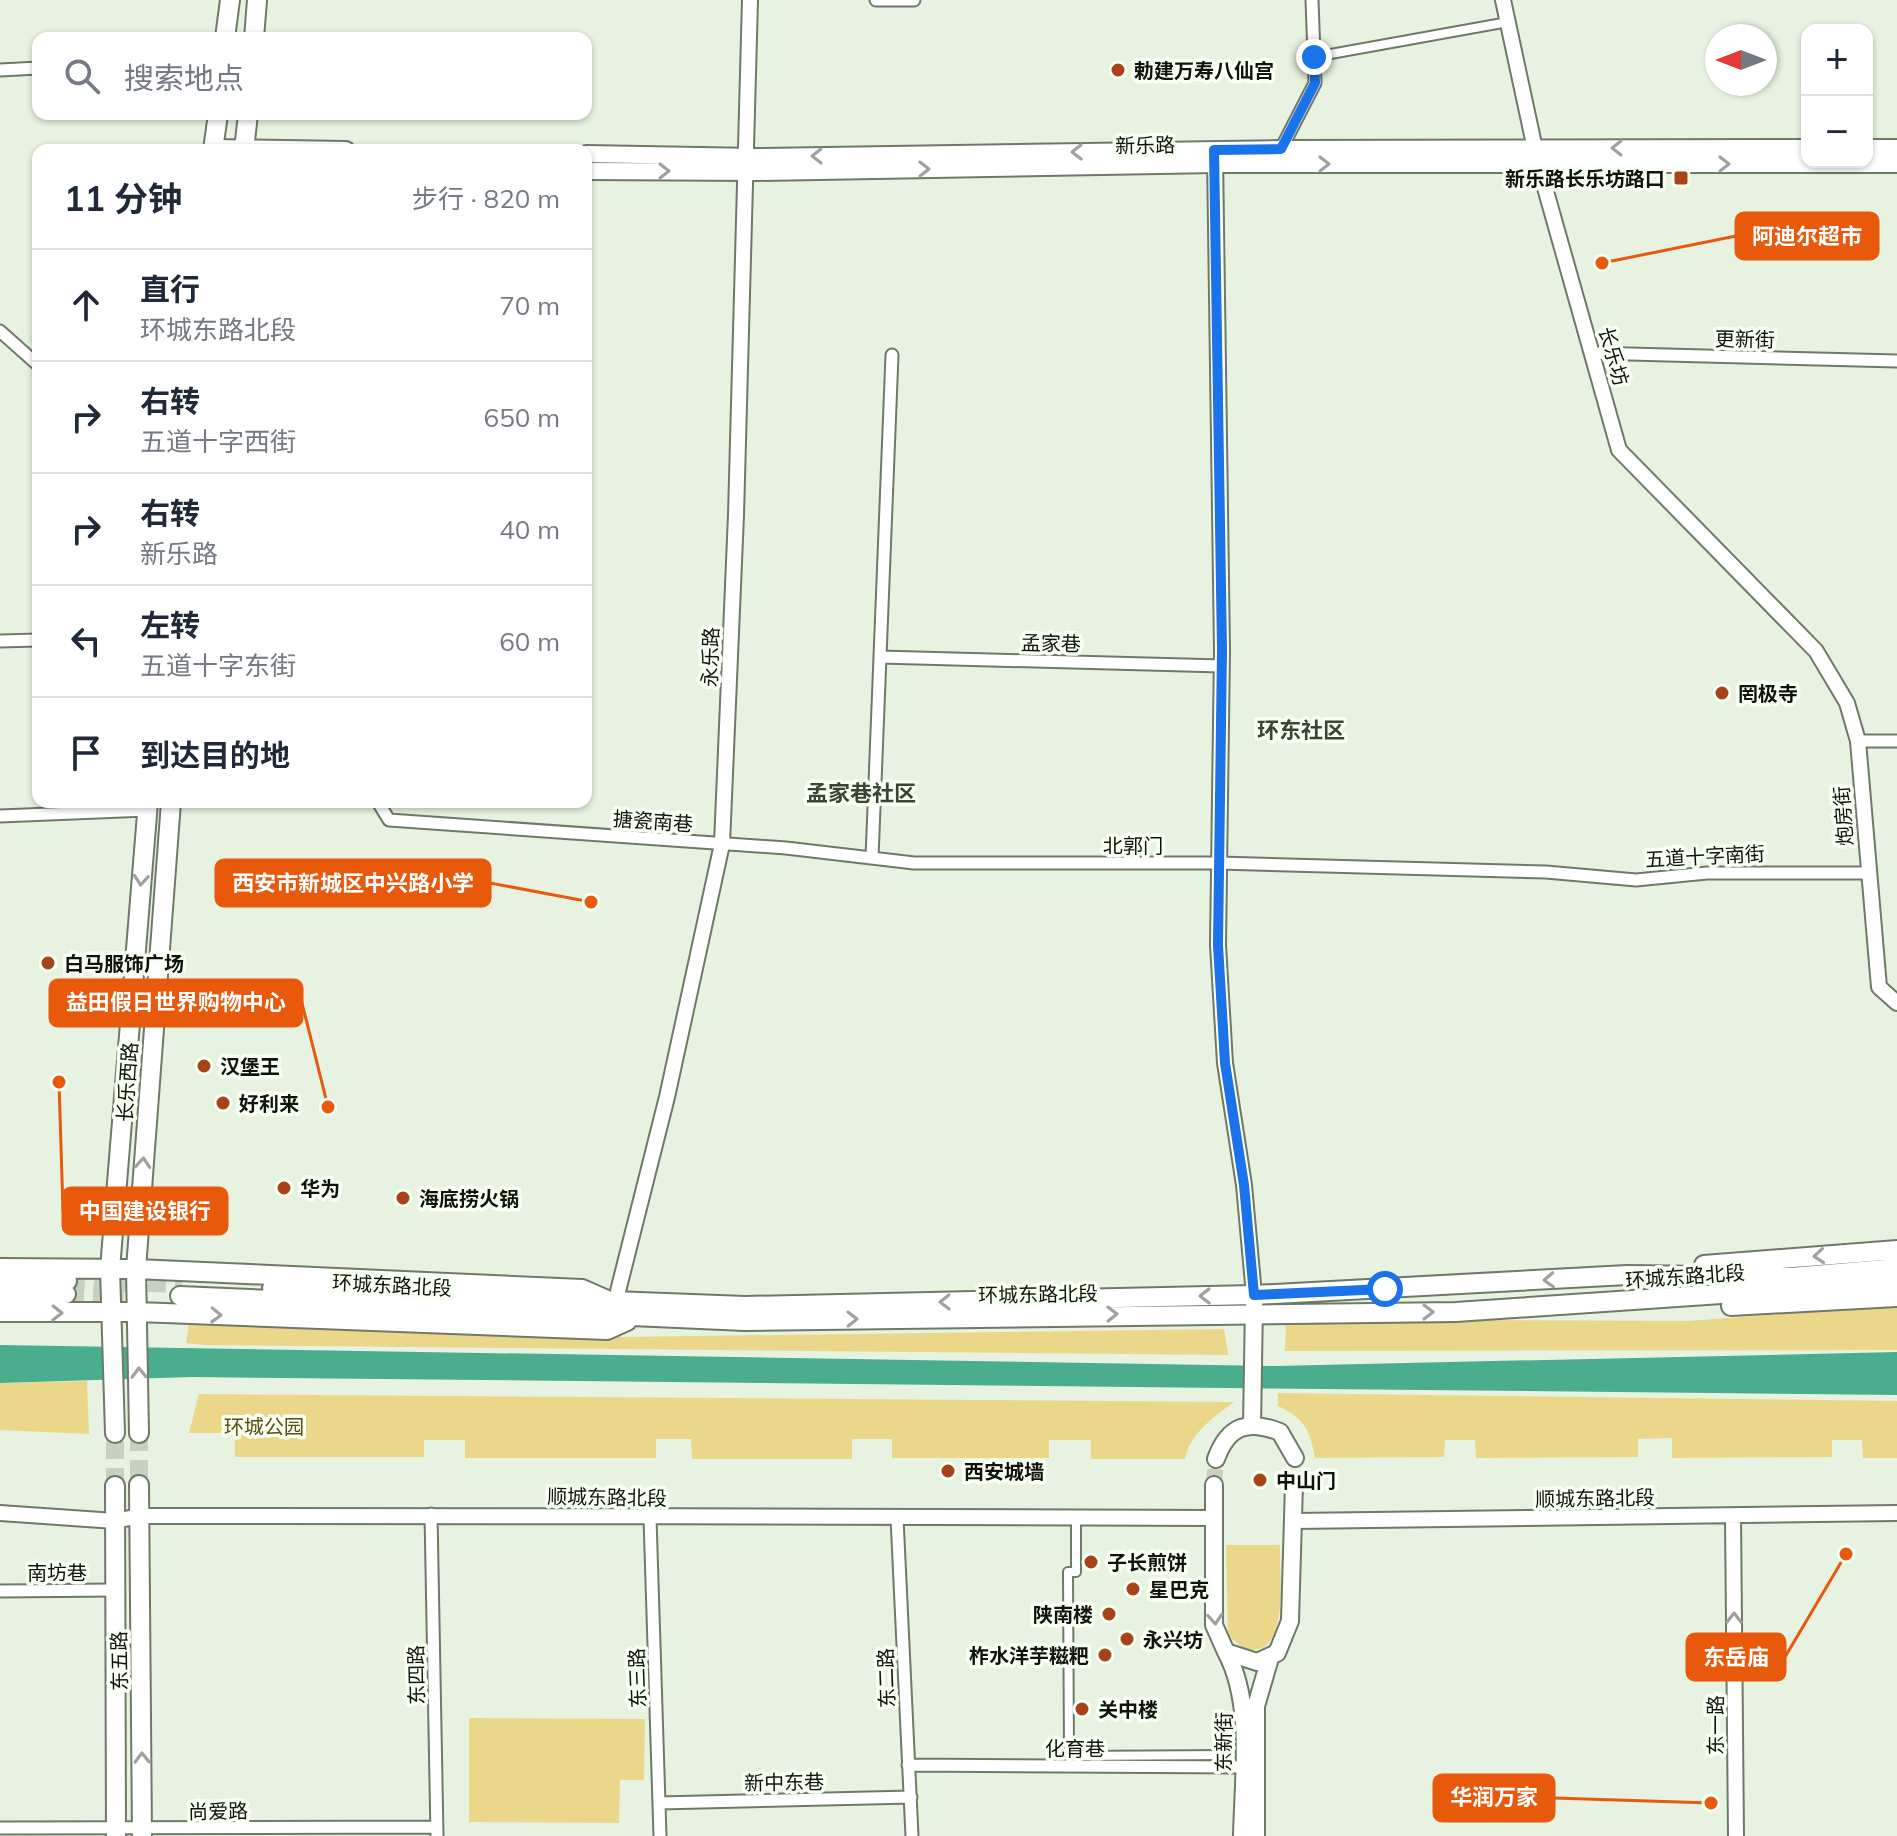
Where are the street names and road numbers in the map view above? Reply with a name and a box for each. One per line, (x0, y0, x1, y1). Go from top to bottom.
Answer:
street label: 新乐路 (1115, 132, 1175, 158)
street label: 长乐坊 (1594, 324, 1634, 388)
street label: 更新街 (1715, 326, 1775, 352)
street label: 永乐路 (696, 627, 724, 687)
street label: 孟家巷 (1021, 630, 1081, 656)
street label: 炮房街 (1828, 785, 1858, 847)
street label: 搪瓷南巷 (612, 806, 694, 836)
street label: 北郭门 (1103, 833, 1163, 858)
street label: 五道十字南街 (1644, 840, 1766, 872)
street label: 长乐西路 (112, 1041, 142, 1123)
street label: 环城东路北段 (1624, 1259, 1746, 1293)
street label: 环城东路北段 (331, 1269, 453, 1301)
street label: 环城东路北段 (978, 1280, 1098, 1308)
street label: 顺城东路北段 (547, 1483, 667, 1511)
street label: 顺城东路北段 (1535, 1484, 1655, 1512)
street label: 南坊巷 (27, 1560, 87, 1585)
street label: 东五路 (106, 1631, 132, 1691)
street label: 东四路 (403, 1645, 429, 1705)
street label: 东三路 (623, 1648, 651, 1708)
street label: 东二路 (872, 1648, 900, 1708)
street label: 东一路 (1703, 1695, 1728, 1755)
street label: 东新街 (1211, 1712, 1236, 1772)
street label: 化育巷 (1045, 1736, 1105, 1761)
street label: 新中东巷 (744, 1769, 824, 1795)
street label: 尚爱路 (188, 1798, 248, 1824)

